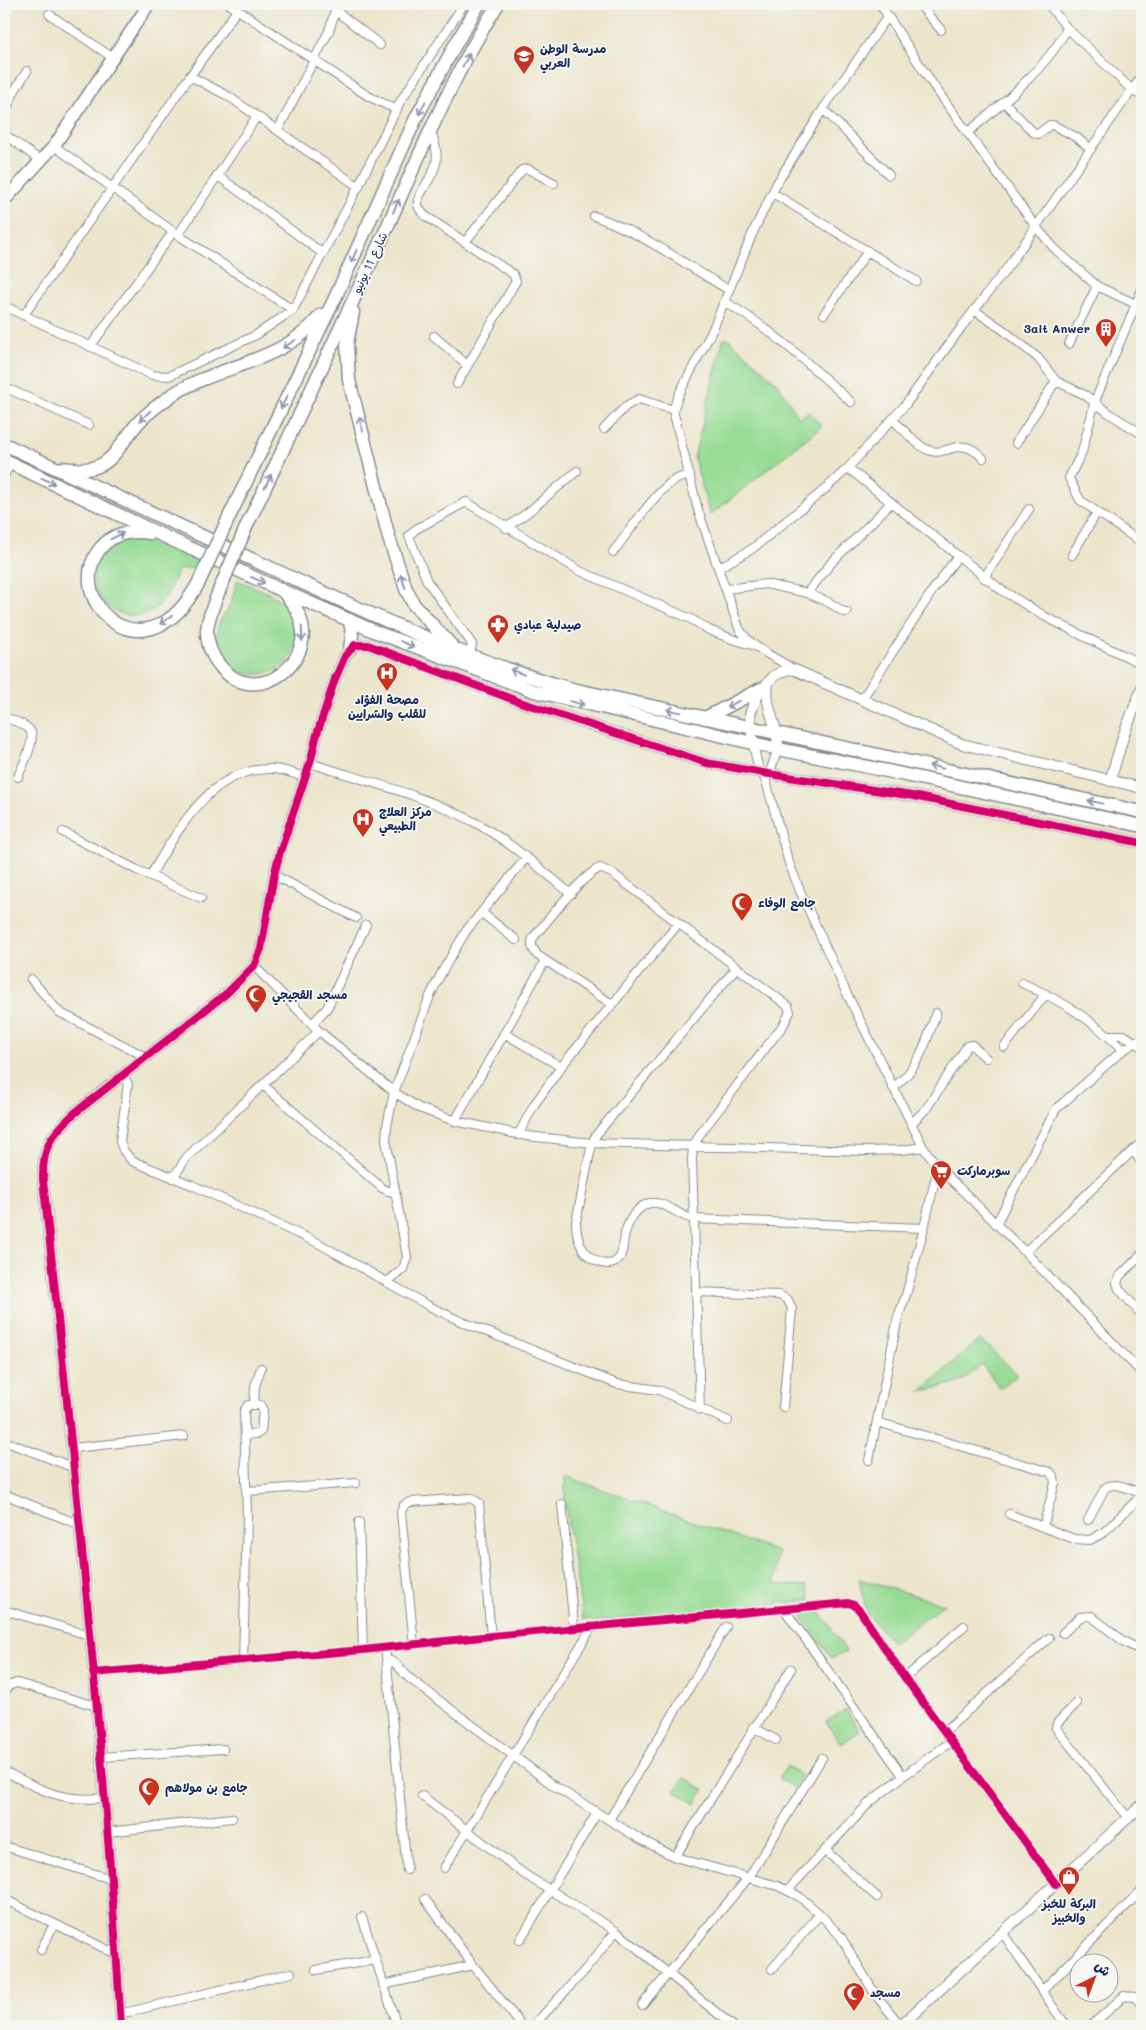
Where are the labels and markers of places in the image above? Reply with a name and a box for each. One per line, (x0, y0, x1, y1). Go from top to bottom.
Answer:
place label: مدرسة الوطن العربي (540, 40, 606, 74)
school or university icon: مدرسة الوطن العربي (512, 44, 536, 75)
building icon: 3ait Anwer (1094, 317, 1118, 348)
place label: 3ait Anwer (1024, 320, 1090, 336)
pharmacy icon: صيدلية عبادي (486, 613, 510, 644)
place label: صيدلية عبادي (514, 616, 581, 634)
hospital icon: مصحة الفؤاد للقلب والشرايين (375, 661, 399, 692)
place label: مصحة الفؤاد للقلب والشرايين (348, 691, 426, 721)
place label: مركز العلاج الطبيعي (379, 803, 432, 837)
hospital icon: مركز العلاج الطبيعي (351, 807, 375, 838)
mosque icon: جامع الوفاء (730, 891, 754, 922)
place label: جامع الوفاء (758, 894, 816, 912)
mosque icon: مسجد القجيجي (244, 983, 268, 1014)
place label: مسجد القجيجي (272, 986, 347, 1006)
supermarket icon: سوبرماركت (929, 1159, 953, 1190)
place label: سوبرماركت (957, 1162, 1010, 1179)
mosque icon: جامع بن مولاهم (137, 1776, 161, 1807)
place label: جامع بن مولاهم (165, 1779, 248, 1797)
shop icon: البركة للخبز والخبيز (1057, 1865, 1081, 1896)
place label: البركة للخبز والخبيز (1041, 1895, 1096, 1925)
mosque icon: مسجد (842, 1981, 866, 2012)
place label: مسجد (870, 1984, 901, 2000)

